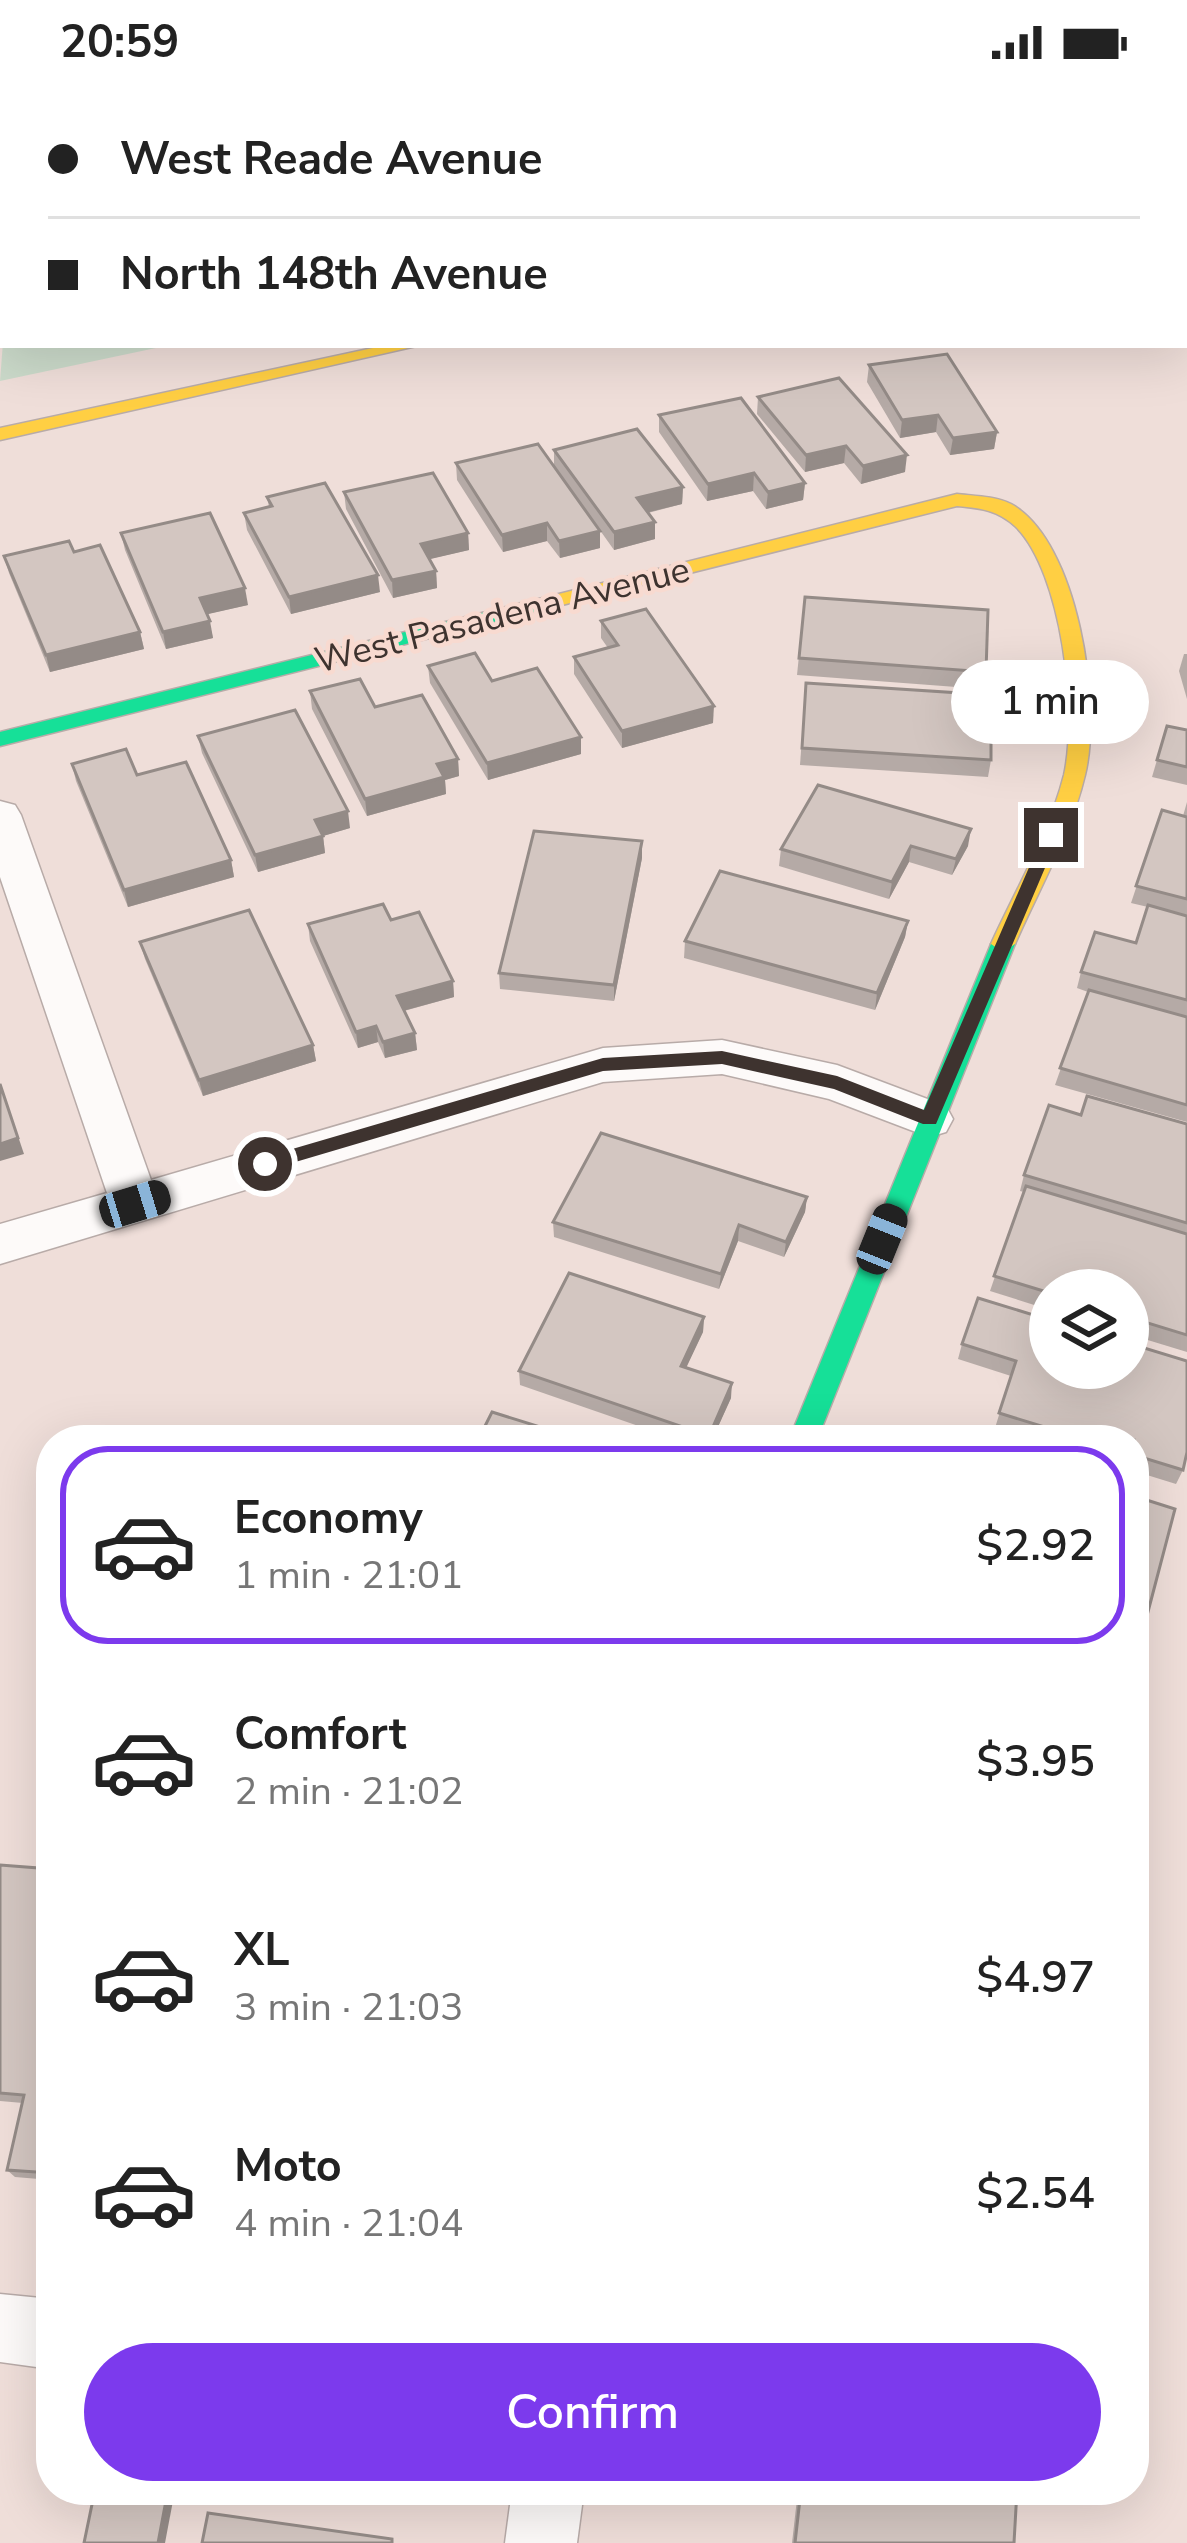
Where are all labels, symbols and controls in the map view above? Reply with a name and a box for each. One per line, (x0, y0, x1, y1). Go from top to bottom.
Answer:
text: 20:59 (60, 12, 179, 73)
text: West Reade Avenue (120, 129, 542, 190)
text: North 148th Avenue (120, 244, 548, 305)
street label: West Pasadena Avenue (310, 545, 695, 686)
callout: 1 min (952, 661, 1150, 745)
text: 1 min (1000, 675, 1100, 728)
route end (1024, 808, 1078, 862)
route start (238, 1137, 292, 1191)
car (95, 1176, 175, 1232)
car (852, 1199, 912, 1279)
map controls (1029, 1269, 1149, 1389)
button: layers (1029, 1269, 1149, 1389)
text: Economy (234, 1488, 423, 1549)
icon: car (90, 1491, 198, 1599)
text: $2.92 (976, 1515, 1095, 1576)
text: 1 min · 21:01 (234, 1549, 463, 1602)
text: Comfort (234, 1704, 406, 1765)
icon: car (90, 1707, 198, 1815)
text: $3.95 (976, 1731, 1095, 1792)
text: 2 min · 21:02 (234, 1765, 463, 1818)
text: XL (234, 1920, 290, 1981)
icon: car (90, 1923, 198, 2031)
text: $4.97 (976, 1947, 1095, 2008)
text: 3 min · 21:03 (234, 1981, 463, 2034)
text: Moto (234, 2136, 342, 2197)
icon: car (90, 2139, 198, 2247)
text: $2.54 (976, 2163, 1095, 2224)
text: 4 min · 21:04 (234, 2197, 463, 2250)
button: Confirm (84, 2343, 1101, 2481)

